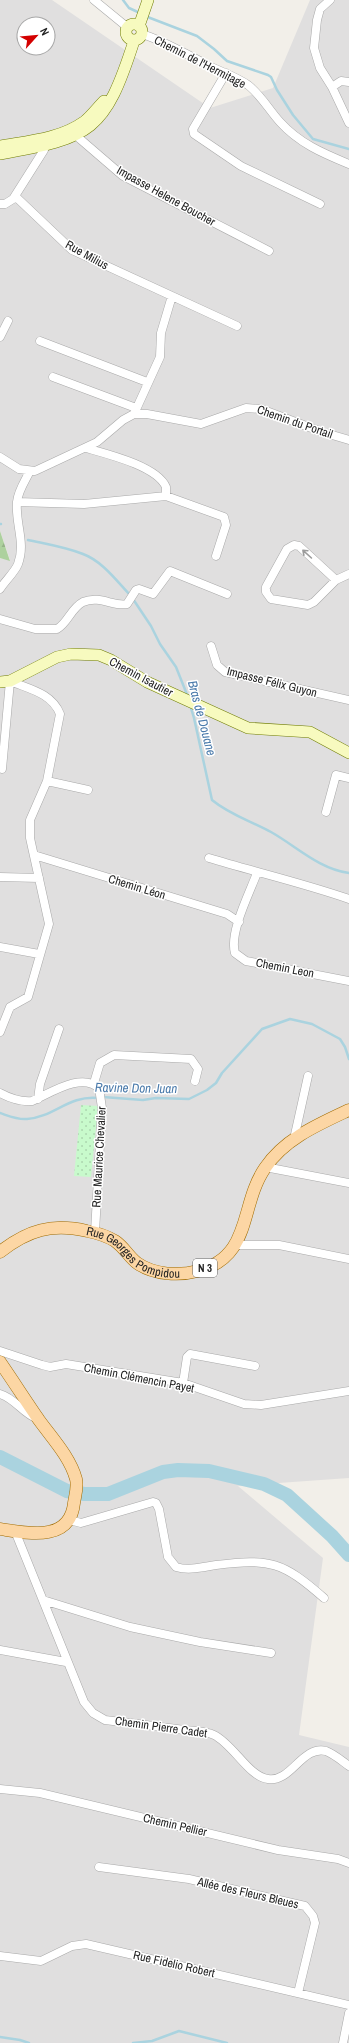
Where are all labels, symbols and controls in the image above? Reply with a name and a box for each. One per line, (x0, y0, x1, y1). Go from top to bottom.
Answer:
north arrow (16, 16, 56, 56)
text: N (37, 25, 53, 38)
street label: Chemin de l'Hermitage (151, 32, 249, 92)
street label: Impasse Helene Boucher (114, 162, 219, 230)
street label: Rue Milius (63, 237, 112, 273)
street label: Chemin du Portail (255, 402, 335, 442)
one-way arrow (302, 549, 312, 559)
street label: Chemin Isautier (106, 654, 176, 701)
street label: Impasse Félix Guyon (225, 663, 319, 701)
water label: Bras de Douane (184, 679, 220, 757)
street label: Chemin Léon (106, 871, 168, 903)
street label: Chemin Leon (254, 955, 316, 981)
water label: Ravine Don Juan (95, 1079, 177, 1097)
street label: Rue Maurice Chevalier (88, 1105, 110, 1208)
street label: Rue Georges Pompidou (85, 1223, 180, 1282)
road number: N 3 (193, 1259, 217, 1277)
street label: Chemin Clémencin Payet (82, 1359, 196, 1397)
street label: Chemin Pierre Cadet (114, 1713, 208, 1741)
street label: Chemin Pellier (141, 1810, 209, 1840)
street label: Allée des Fleurs Bleues (195, 1873, 300, 1912)
street label: Rue Fidelio Robert (132, 1947, 217, 1981)

